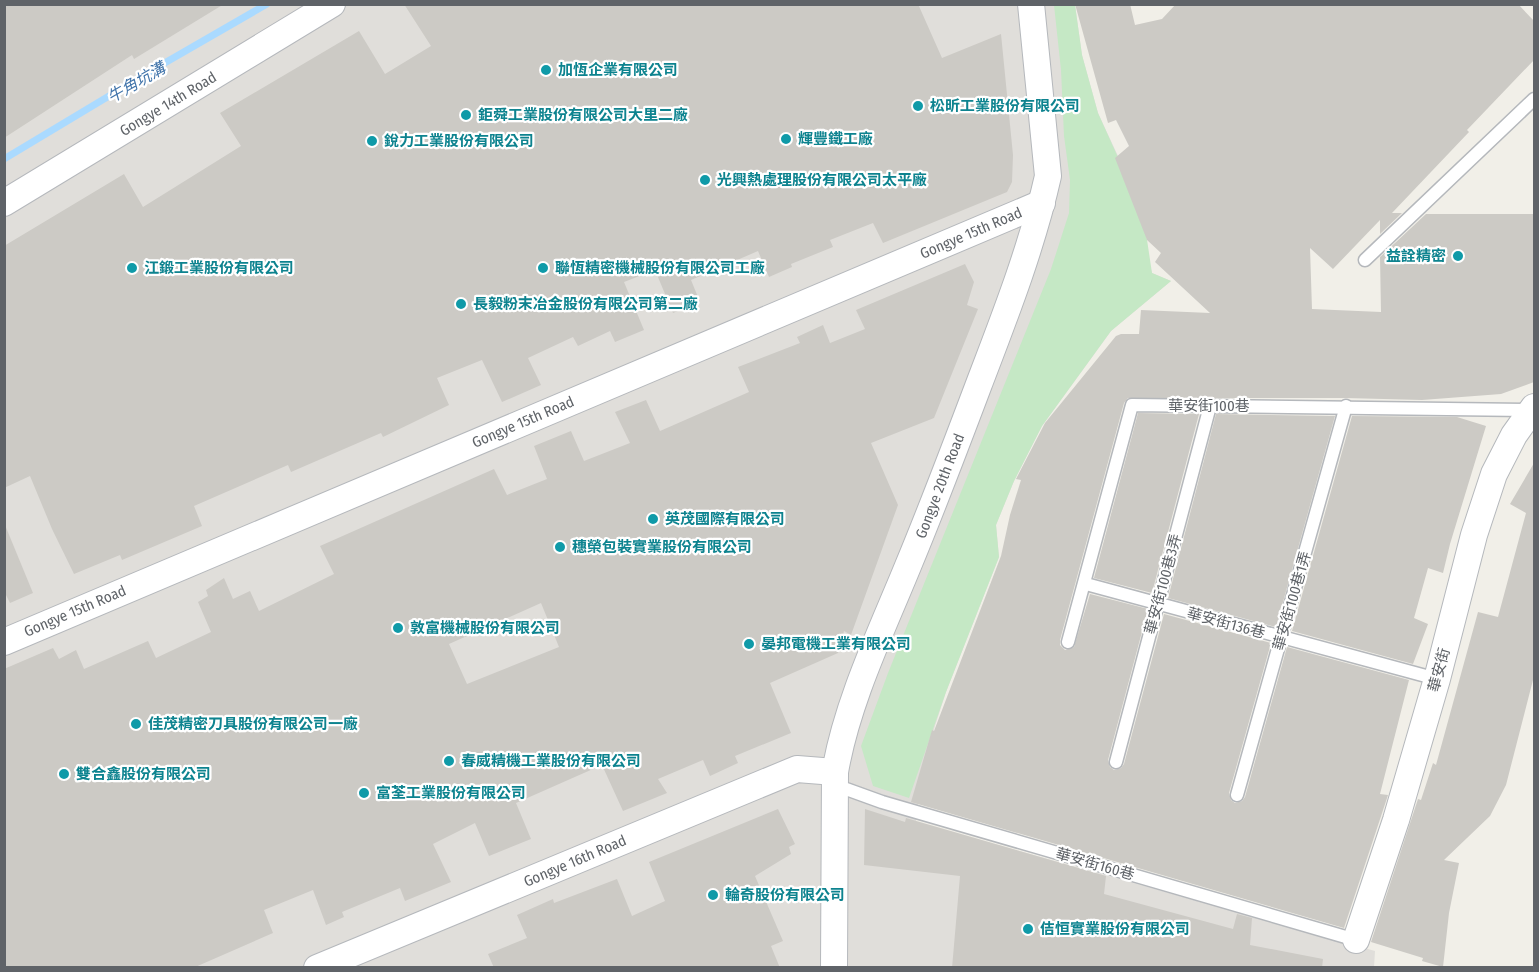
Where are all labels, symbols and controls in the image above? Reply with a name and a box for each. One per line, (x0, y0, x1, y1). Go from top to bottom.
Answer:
water label: 牛角坑溝 (104, 57, 170, 107)
place label: 加恆企業有限公司 (558, 61, 678, 79)
marker: 加恆企業有限公司 (539, 63, 553, 77)
street label: Gongye 14th Road (116, 68, 220, 140)
place label: 松昕工業股份有限公司 (930, 97, 1080, 115)
marker: 松昕工業股份有限公司 (911, 99, 925, 113)
place label: 鉅舜工業股份有限公司大里二廠 (478, 106, 688, 124)
marker: 鉅舜工業股份有限公司大里二廠 (459, 108, 473, 122)
place label: 輝豐鐵工廠 (798, 130, 873, 148)
place label: 銳力工業股份有限公司 (384, 132, 534, 150)
marker: 輝豐鐵工廠 (779, 132, 793, 146)
marker: 銳力工業股份有限公司 (365, 134, 379, 148)
place label: 光興熱處理股份有限公司太平廠 (717, 171, 927, 189)
marker: 光興熱處理股份有限公司太平廠 (698, 173, 712, 187)
street label: Gongye 15th Road (917, 203, 1025, 263)
place label: 益詮精密 (1386, 247, 1446, 265)
marker: 益詮精密 (1451, 249, 1465, 263)
place label: 江鍛工業股份有限公司 (144, 259, 294, 277)
place label: 聯恆精密機械股份有限公司工廠 (555, 259, 765, 277)
marker: 江鍛工業股份有限公司 (125, 261, 139, 275)
marker: 聯恆精密機械股份有限公司工廠 (536, 261, 550, 275)
place label: 長毅粉末冶金股份有限公司第二廠 (473, 295, 698, 313)
marker: 長毅粉末冶金股份有限公司第二廠 (454, 297, 468, 311)
street label: Gongye 15th Road (469, 392, 577, 452)
street label: 華安街100巷 (1168, 397, 1250, 415)
street label: Gongye 20th Road (912, 431, 968, 541)
place label: 英茂國際有限公司 (665, 510, 785, 528)
marker: 英茂國際有限公司 (646, 512, 660, 526)
street label: 華安街100巷3弄 (1141, 532, 1185, 636)
place label: 穗榮包裝實業股份有限公司 (572, 538, 752, 556)
marker: 穗榮包裝實業股份有限公司 (553, 540, 567, 554)
street label: 華安街100巷1弄 (1269, 549, 1315, 653)
street label: Gongye 15th Road (21, 581, 129, 641)
street label: 華安街136巷 (1185, 604, 1267, 642)
place label: 敦富機械股份有限公司 (410, 619, 560, 637)
marker: 敦富機械股份有限公司 (391, 621, 405, 635)
place label: 晏邦電機工業有限公司 (761, 635, 911, 653)
marker: 晏邦電機工業有限公司 (742, 637, 756, 651)
street label: 華安街 (1424, 646, 1454, 694)
place label: 佳茂精密刀具股份有限公司一廠 (148, 715, 358, 733)
marker: 佳茂精密刀具股份有限公司一廠 (129, 717, 143, 731)
place label: 春威精機工業股份有限公司 (461, 752, 641, 770)
marker: 春威精機工業股份有限公司 (442, 754, 456, 768)
place label: 雙合鑫股份有限公司 (76, 765, 211, 783)
marker: 雙合鑫股份有限公司 (57, 767, 71, 781)
place label: 富荃工業股份有限公司 (376, 784, 526, 802)
marker: 富荃工業股份有限公司 (357, 786, 371, 800)
street label: Gongye 16th Road (521, 831, 629, 891)
street label: 華安街160巷 (1054, 844, 1136, 884)
place label: 輪奇股份有限公司 (725, 886, 845, 904)
marker: 輪奇股份有限公司 (706, 888, 720, 902)
place label: 佶恒實業股份有限公司 (1040, 920, 1190, 938)
marker: 佶恒實業股份有限公司 (1021, 922, 1035, 936)

